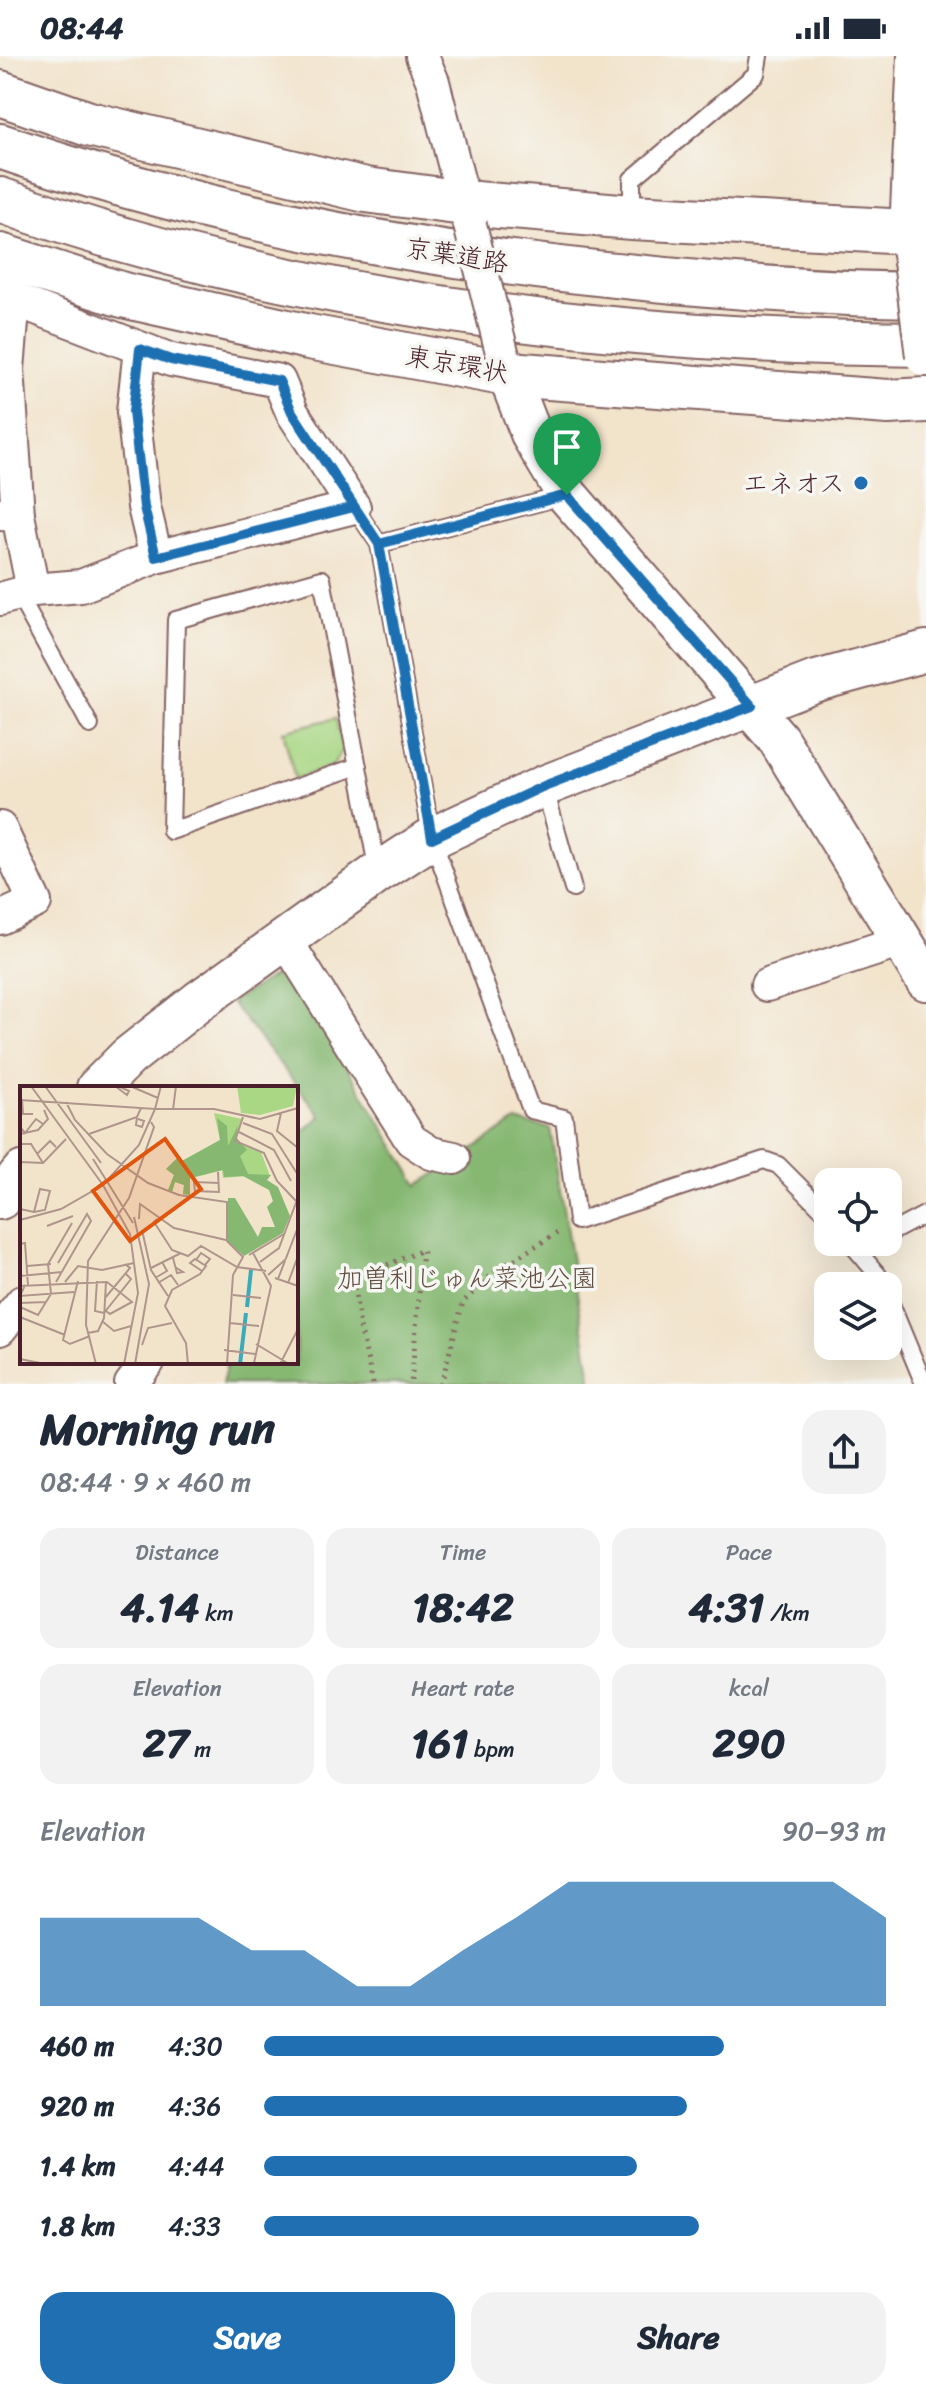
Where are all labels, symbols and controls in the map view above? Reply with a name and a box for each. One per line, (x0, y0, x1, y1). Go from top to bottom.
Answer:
text: 08:44 (40, 1, 124, 55)
street label: 京葉道路 (402, 224, 512, 286)
street label: 東京環状 (402, 332, 512, 396)
pin (533, 413, 601, 495)
icon: arrive (545, 425, 589, 469)
place label: エネオス (743, 460, 845, 506)
marker: エネオス (852, 474, 870, 492)
inset map (20, 1086, 298, 1364)
map controls (814, 1168, 902, 1360)
button: locate (814, 1168, 902, 1256)
park label: 加曽利じゅん菜池公園 (337, 1255, 597, 1301)
button: layers (814, 1272, 902, 1360)
text: Morning run (40, 1390, 275, 1468)
button: share (802, 1410, 886, 1494)
text: 08:44 · 9 × 460 m (40, 1459, 251, 1505)
text: Distance (135, 1533, 219, 1572)
text: Time (440, 1533, 486, 1572)
text: Pace (726, 1533, 772, 1572)
text: 4.14 (120, 1572, 199, 1643)
text: 18:42 (412, 1572, 514, 1643)
text: 4:31 (688, 1572, 764, 1643)
text: km (199, 1594, 234, 1633)
text: /km (764, 1594, 810, 1633)
text: Elevation (132, 1669, 222, 1708)
text: Heart rate (411, 1669, 515, 1708)
text: kcal (729, 1669, 769, 1708)
text: 27 (143, 1708, 189, 1779)
text: 161 (411, 1708, 468, 1779)
text: 290 (713, 1708, 785, 1779)
text: m (189, 1730, 211, 1769)
text: bpm (468, 1730, 515, 1769)
text: Elevation (40, 1808, 145, 1854)
text: 90–93 m (782, 1808, 886, 1854)
text: 460 m (40, 2023, 114, 2069)
text: 4:30 (168, 2023, 223, 2069)
text: 920 m (40, 2083, 114, 2129)
text: 4:36 (168, 2083, 221, 2129)
text: 1.4 km (40, 2143, 116, 2189)
text: 4:44 (168, 2143, 225, 2189)
text: 1.8 km (40, 2203, 115, 2249)
text: 4:33 (168, 2203, 221, 2249)
button: Save (40, 2292, 455, 2384)
button: Share (471, 2292, 886, 2384)

